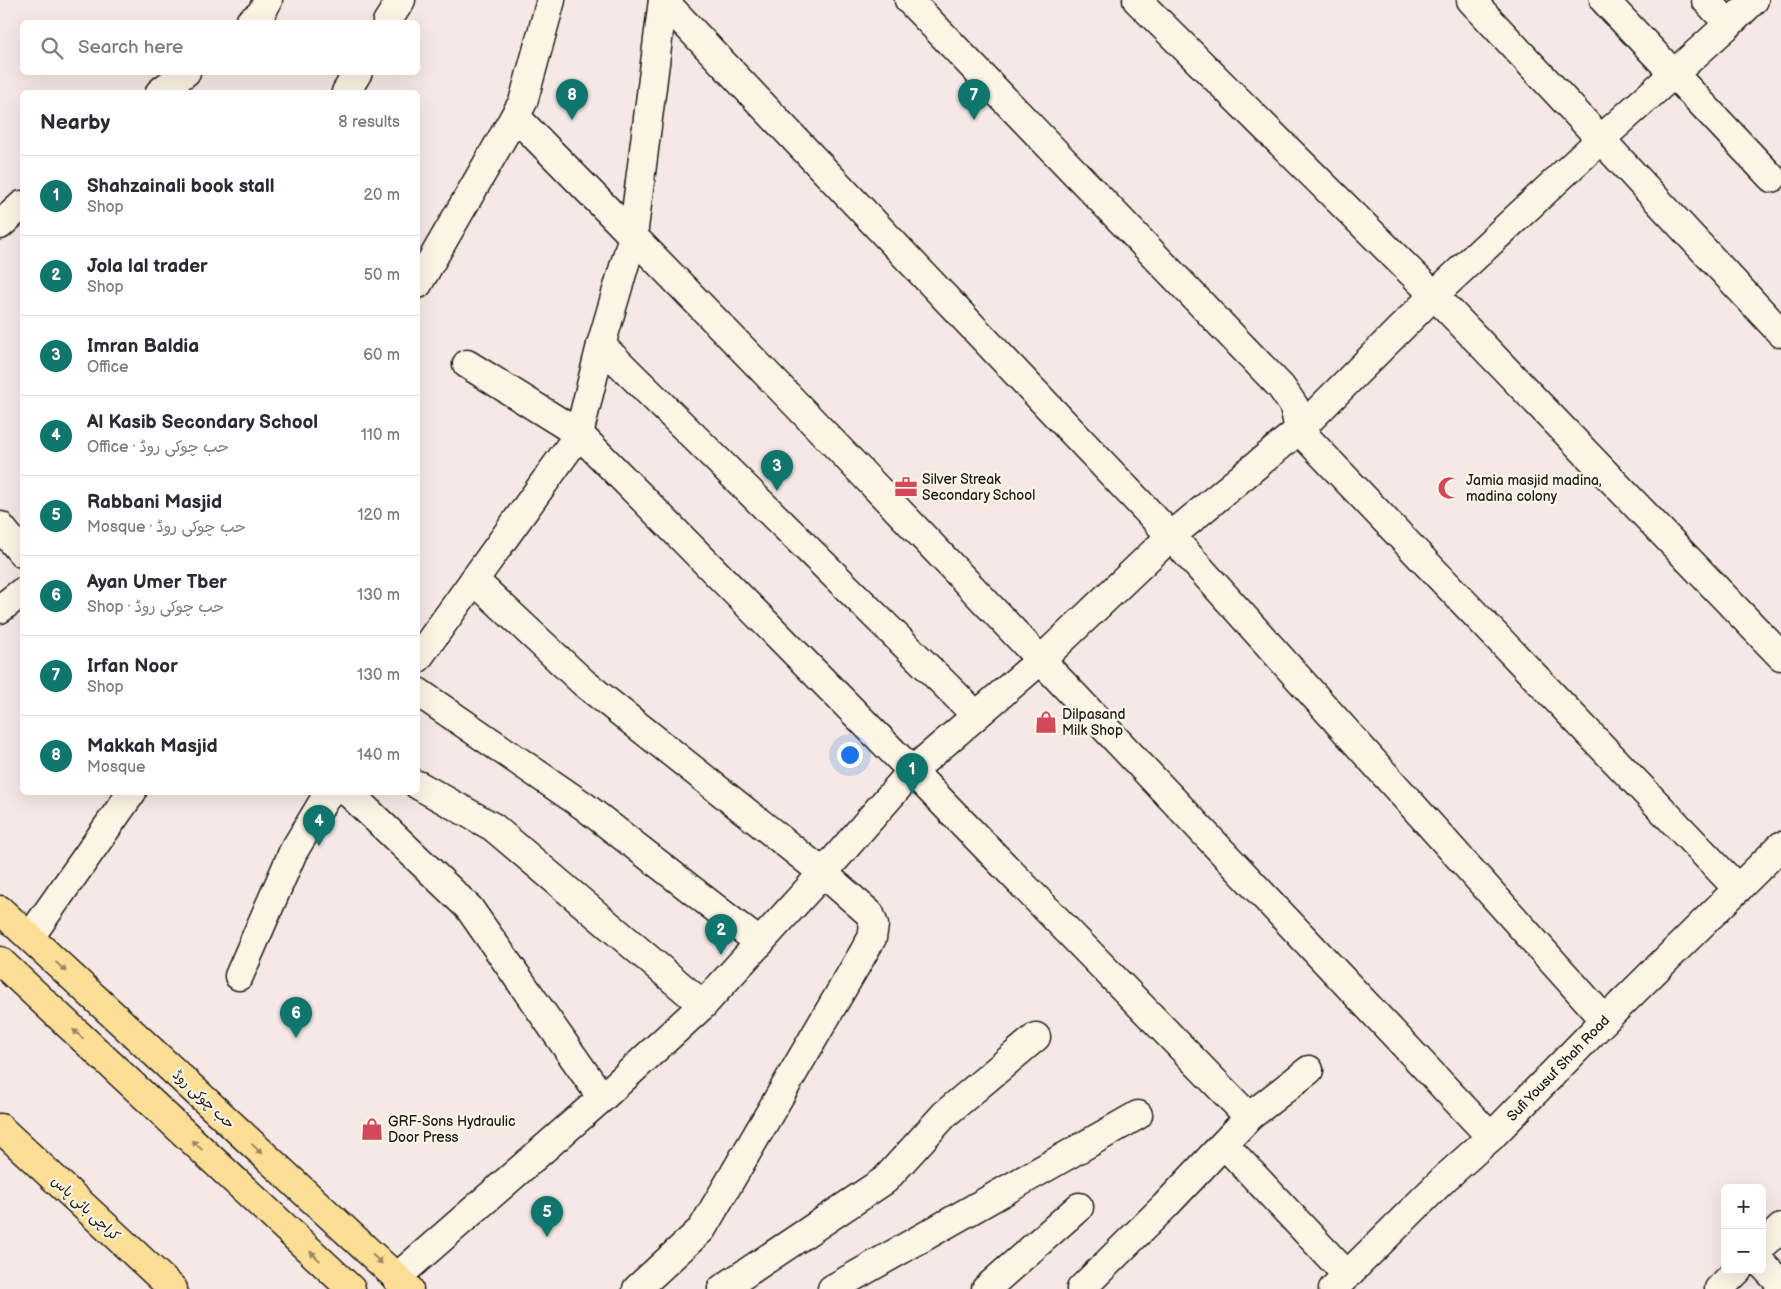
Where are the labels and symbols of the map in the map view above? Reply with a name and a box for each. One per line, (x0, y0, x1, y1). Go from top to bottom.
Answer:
pin: 8 (556, 79, 588, 120)
pin: 7 (958, 79, 990, 120)
pin: 3 (761, 450, 793, 491)
place label: Silver Streak Secondary School (922, 471, 1035, 504)
place label: Jamia masjid madina, madina colony (1466, 472, 1602, 505)
office icon: Silver Streak Secondary School (893, 474, 919, 500)
mosque icon: Jamia masjid madina, madina colony (1436, 475, 1462, 501)
place label: Dilpasand Milk Shop (1062, 706, 1125, 739)
shop icon: Dilpasand Milk Shop (1033, 709, 1059, 735)
your location (837, 742, 863, 768)
pin: 1 (896, 753, 928, 794)
pin: 4 (303, 805, 335, 846)
pin: 2 (705, 914, 737, 955)
one-way arrow (55, 961, 68, 972)
pin: 6 (280, 997, 312, 1038)
street label: Sufi Yousuf Shah Road (1503, 1012, 1613, 1125)
one-way arrow (72, 1028, 84, 1040)
street label: حب چوکی روڈ (168, 1066, 238, 1133)
place label: GRF-Sons Hydraulic Door Press (388, 1113, 516, 1146)
shop icon: GRF-Sons Hydraulic Door Press (359, 1116, 385, 1142)
one-way arrow (191, 1139, 203, 1151)
one-way arrow (251, 1143, 264, 1154)
street label: کراچی بائی پاس (47, 1172, 123, 1245)
pin: 5 (531, 1196, 563, 1237)
one-way arrow (310, 1250, 322, 1262)
one-way arrow (370, 1253, 382, 1265)

